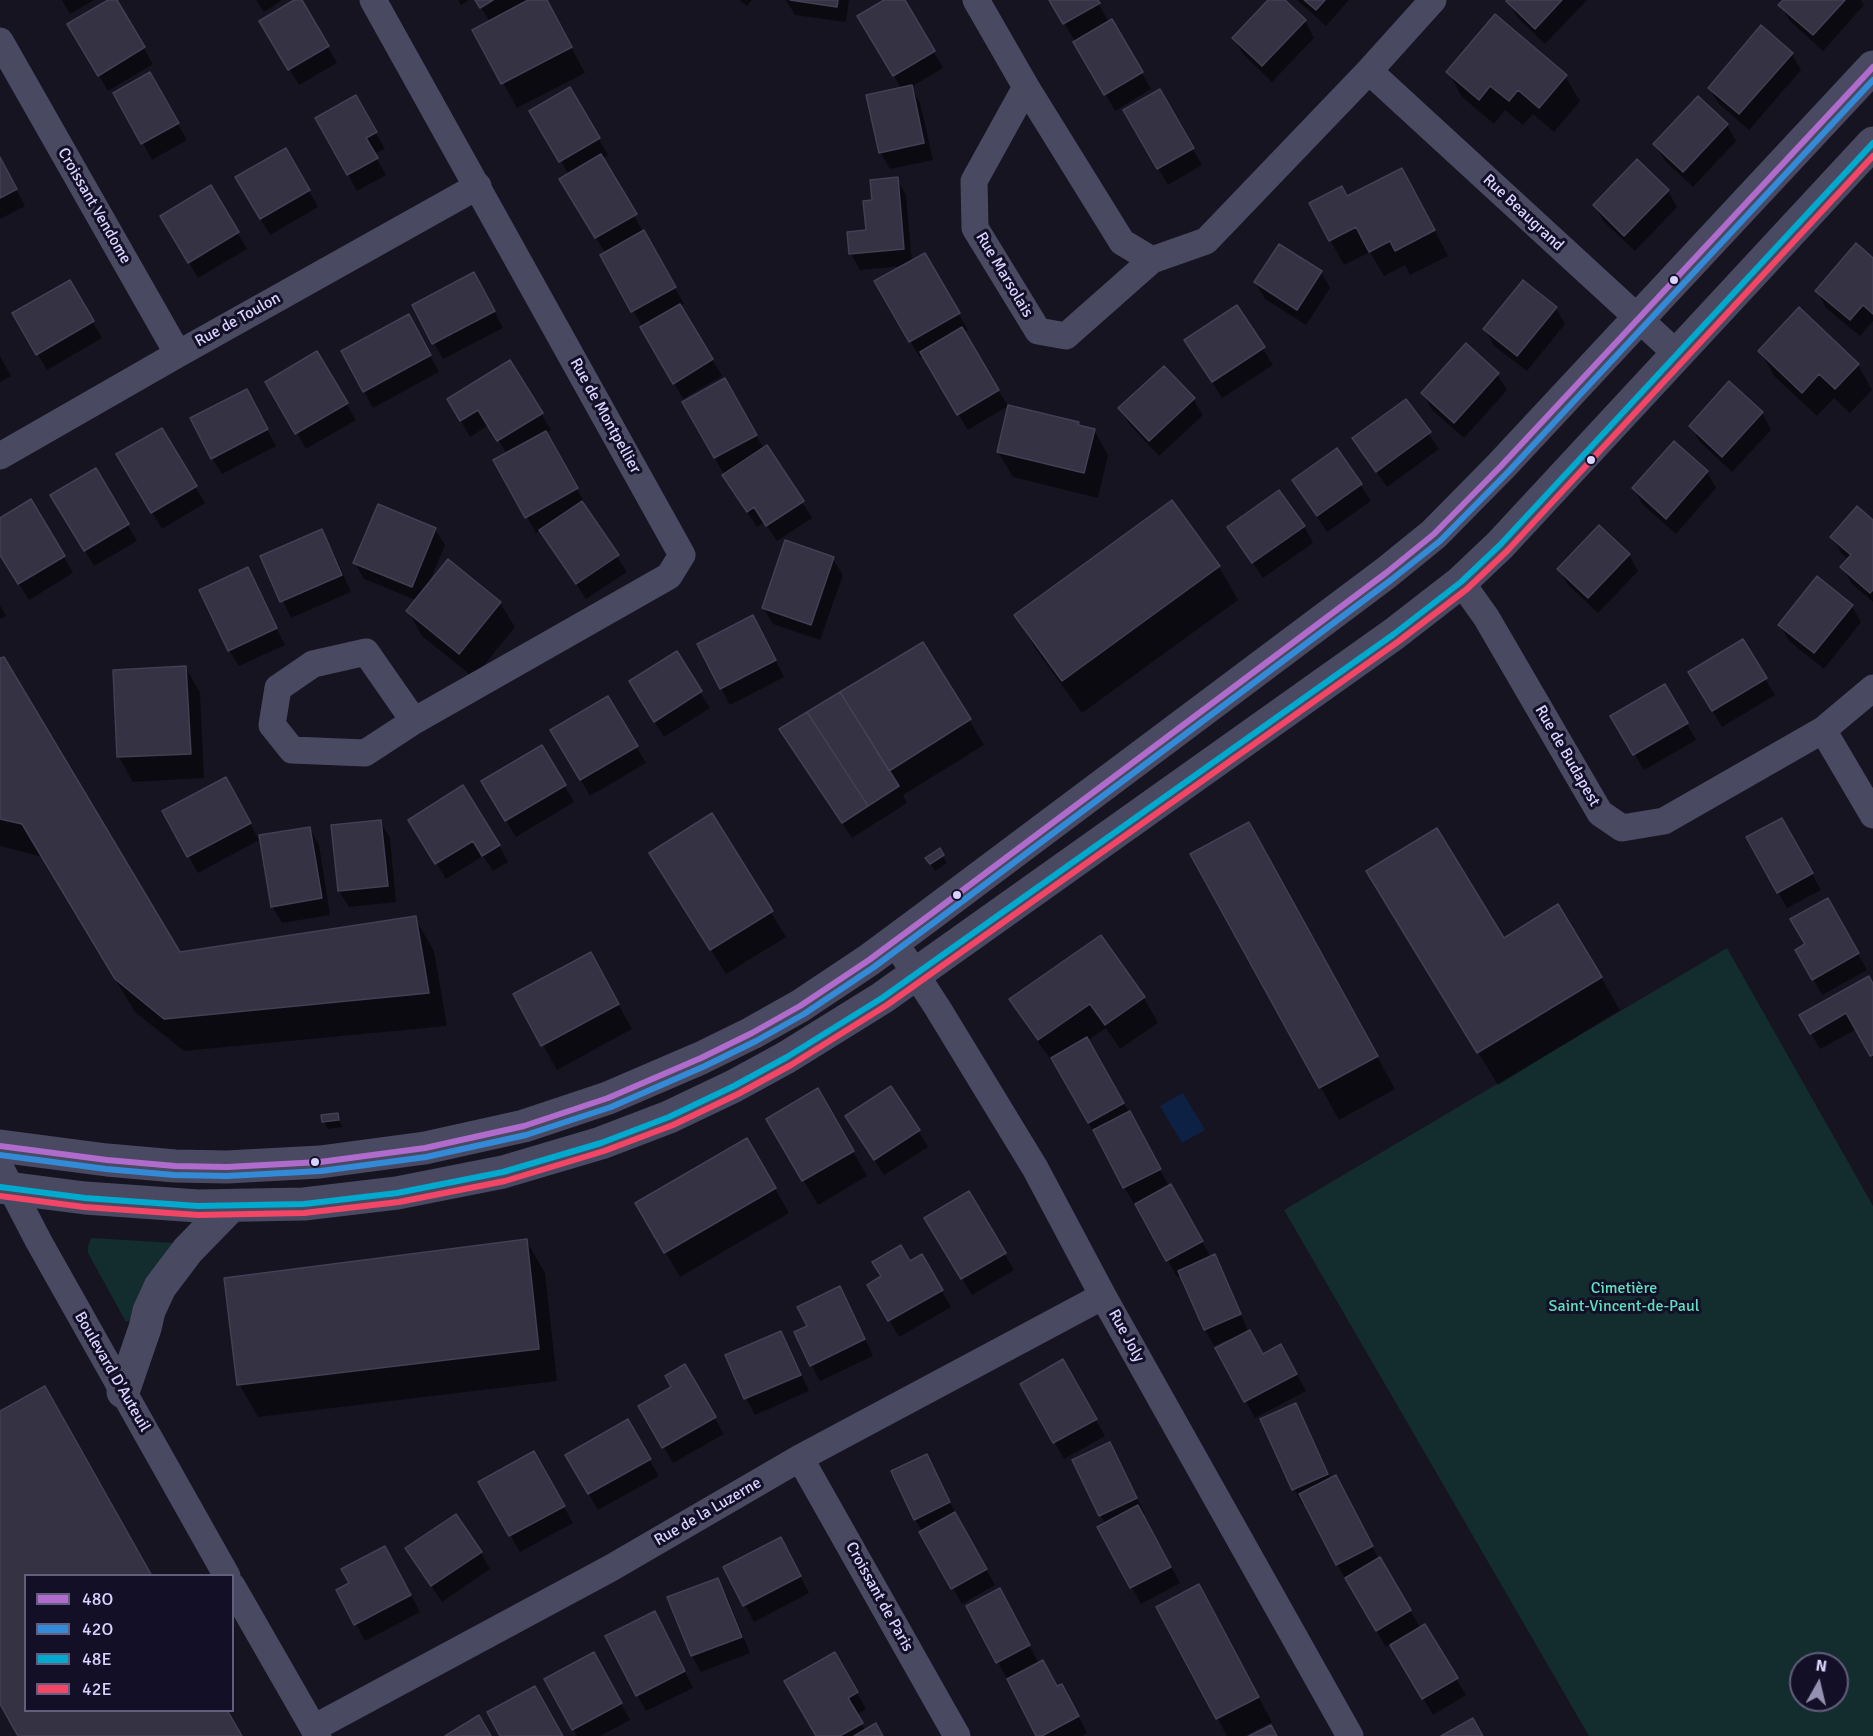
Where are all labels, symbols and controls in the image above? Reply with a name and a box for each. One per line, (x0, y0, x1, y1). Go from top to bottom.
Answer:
street label: Croissant Vendome (53, 145, 135, 267)
street label: Rue Beaugrand (1479, 171, 1567, 255)
street label: Rue Marsolais (971, 229, 1037, 321)
unlabelled marker (1668, 274, 1680, 286)
street label: Rue de Toulon (192, 289, 284, 351)
street label: Rue de Montpellier (565, 355, 645, 477)
unlabelled marker (1585, 454, 1597, 466)
street label: Rue de Budapest (1530, 702, 1604, 810)
unlabelled marker (951, 889, 963, 901)
unlabelled marker (309, 1156, 321, 1168)
park label: Cimetière Saint-Vincent-de-Paul (1549, 1279, 1699, 1317)
street label: Rue Joly (1104, 1306, 1148, 1366)
street label: Boulevard D'Auteuil (70, 1309, 154, 1435)
street label: Rue de la Luzerne (651, 1474, 765, 1550)
street label: Croissant de Paris (841, 1539, 917, 1655)
legend (24, 1574, 234, 1712)
text: 48O (82, 1588, 113, 1610)
text: 42O (82, 1618, 113, 1640)
text: 48E (82, 1648, 112, 1670)
north arrow (1789, 1652, 1849, 1712)
text: N (1814, 1655, 1828, 1677)
text: 42E (82, 1678, 112, 1700)

